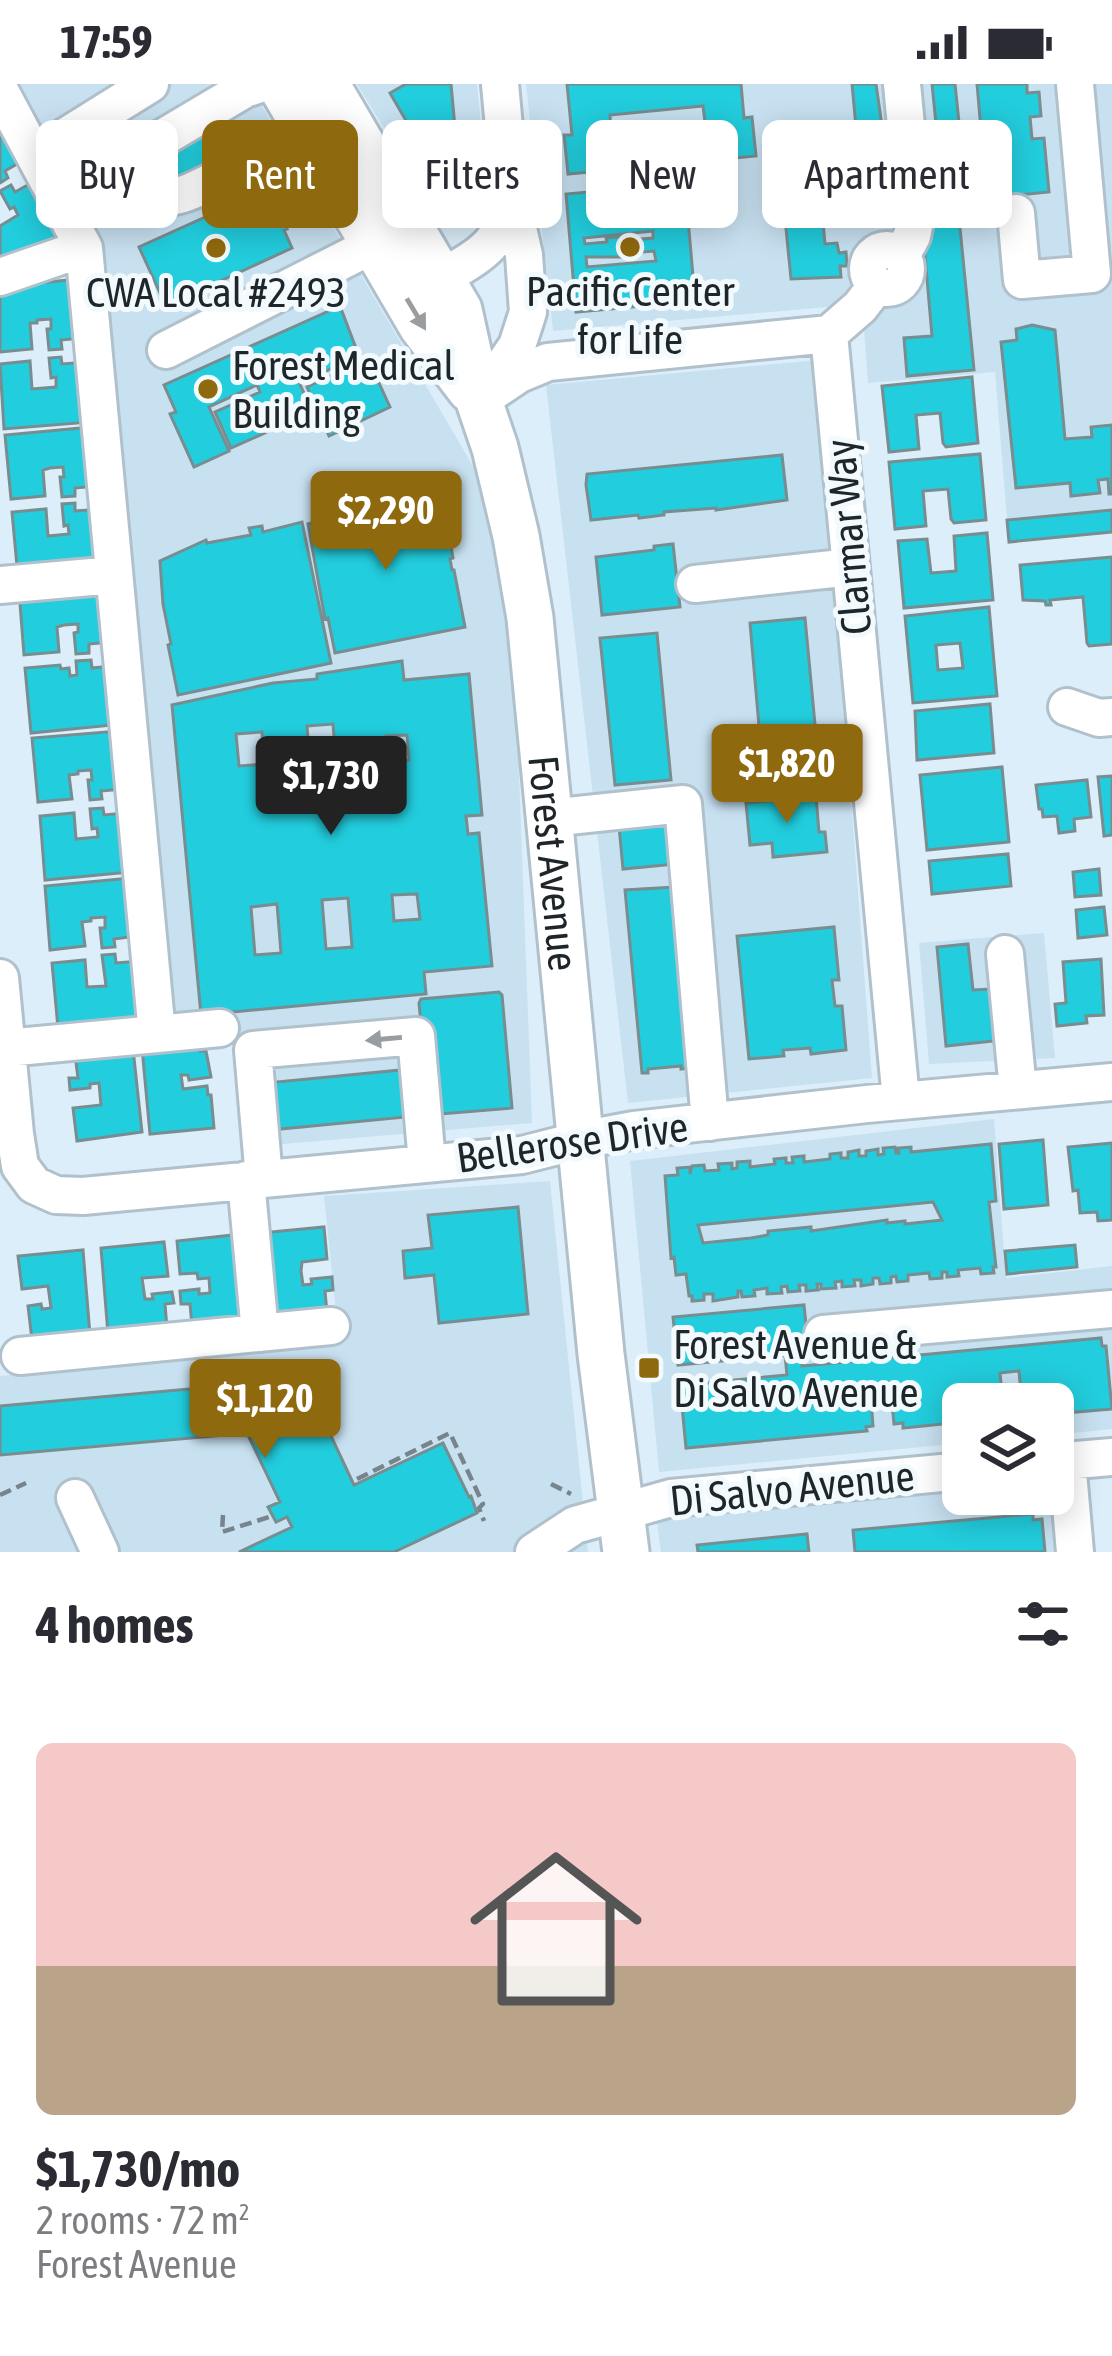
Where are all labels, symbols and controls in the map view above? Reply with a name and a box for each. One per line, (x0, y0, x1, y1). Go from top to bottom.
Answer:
text: 17:59 (60, 16, 153, 68)
chip: Buy (36, 120, 178, 228)
chip: Rent (202, 120, 358, 228)
chip: Filters (382, 120, 562, 228)
chip: New (586, 120, 738, 228)
chip: Apartment (762, 120, 1012, 228)
marker: Pacific Center for Life (617, 234, 643, 260)
marker: CWA Local #2493 (203, 235, 229, 261)
place label: Pacific Center for Life (526, 267, 735, 363)
place label: CWA Local #2493 (86, 268, 346, 316)
one-way arrow (405, 297, 426, 331)
place label: Forest Medical Building (232, 341, 455, 437)
marker: Forest Medical Building (195, 376, 221, 402)
street label: Clarmar Way (816, 437, 880, 637)
pin: $2,290 (288, 471, 484, 573)
text: $2,290 (338, 488, 434, 532)
pin: $1,820 (689, 724, 885, 826)
pin: $1,730 (233, 736, 429, 838)
text: $1,820 (739, 741, 835, 785)
text: $1,730 (283, 753, 379, 797)
street label: Forest Avenue (519, 753, 588, 973)
one-way arrow (365, 1030, 402, 1049)
street label: Bellerose Drive (453, 1102, 691, 1182)
place label: Forest Avenue & Di Salvo Avenue (673, 1320, 918, 1416)
marker: Forest Avenue & Di Salvo Avenue (636, 1355, 662, 1381)
pin: $1,120 (167, 1359, 363, 1461)
text: $1,120 (217, 1376, 313, 1420)
map controls (942, 1383, 1074, 1515)
button: layers (942, 1383, 1074, 1515)
street label: Di Salvo Avenue (667, 1451, 917, 1525)
icon: filters (1010, 1591, 1076, 1657)
text: 4 homes (36, 1595, 194, 1654)
icon: home (448, 1821, 664, 2037)
text: $1,730/mo (36, 2139, 240, 2198)
text: 2 rooms · 72 m² (36, 2198, 250, 2242)
text: Forest Avenue (36, 2242, 237, 2286)

